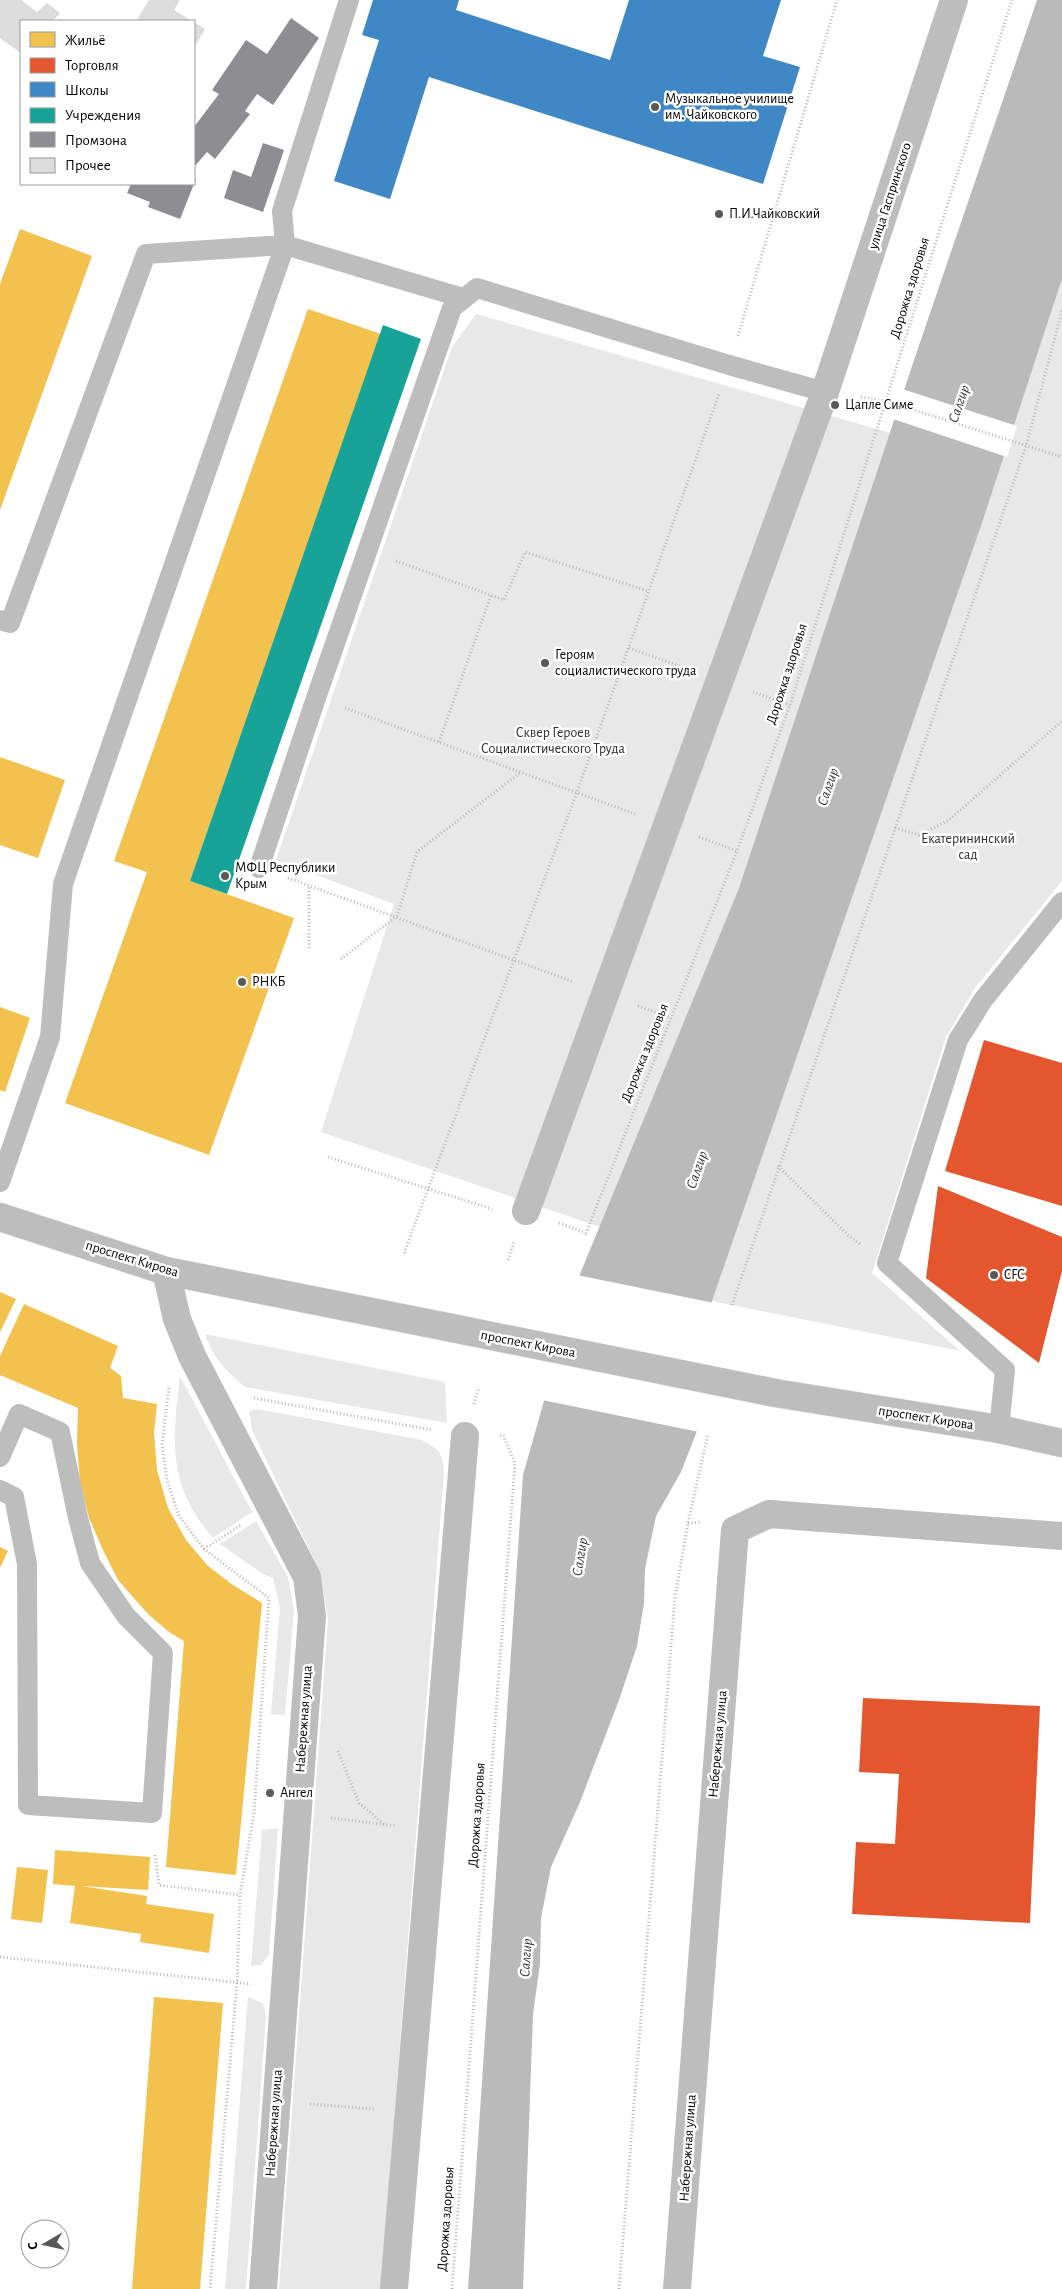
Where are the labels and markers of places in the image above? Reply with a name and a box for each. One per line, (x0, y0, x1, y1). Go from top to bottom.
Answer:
place label: Музыкальное училище им. Чайковского (665, 92, 794, 122)
marker: Музыкальное училище им. Чайковского (649, 101, 661, 113)
place label: П.И.Чайковский (729, 207, 820, 221)
marker: П.И.Чайковский (713, 208, 725, 220)
place label: Цапле Симе (845, 398, 914, 412)
marker: Цапле Симе (829, 399, 841, 411)
place label: Героям социалистического труда (555, 648, 697, 678)
marker: Героям социалистического труда (539, 657, 551, 669)
place label: МФЦ Республики Крым (235, 861, 335, 891)
marker: МФЦ Республики Крым (219, 870, 231, 882)
place label: РНКБ (252, 975, 286, 989)
marker: РНКБ (236, 976, 248, 988)
place label: CFC (1004, 1268, 1025, 1282)
marker: CFC (988, 1269, 1000, 1281)
place label: Ангел (280, 1786, 313, 1800)
marker: Ангел (264, 1787, 276, 1799)

